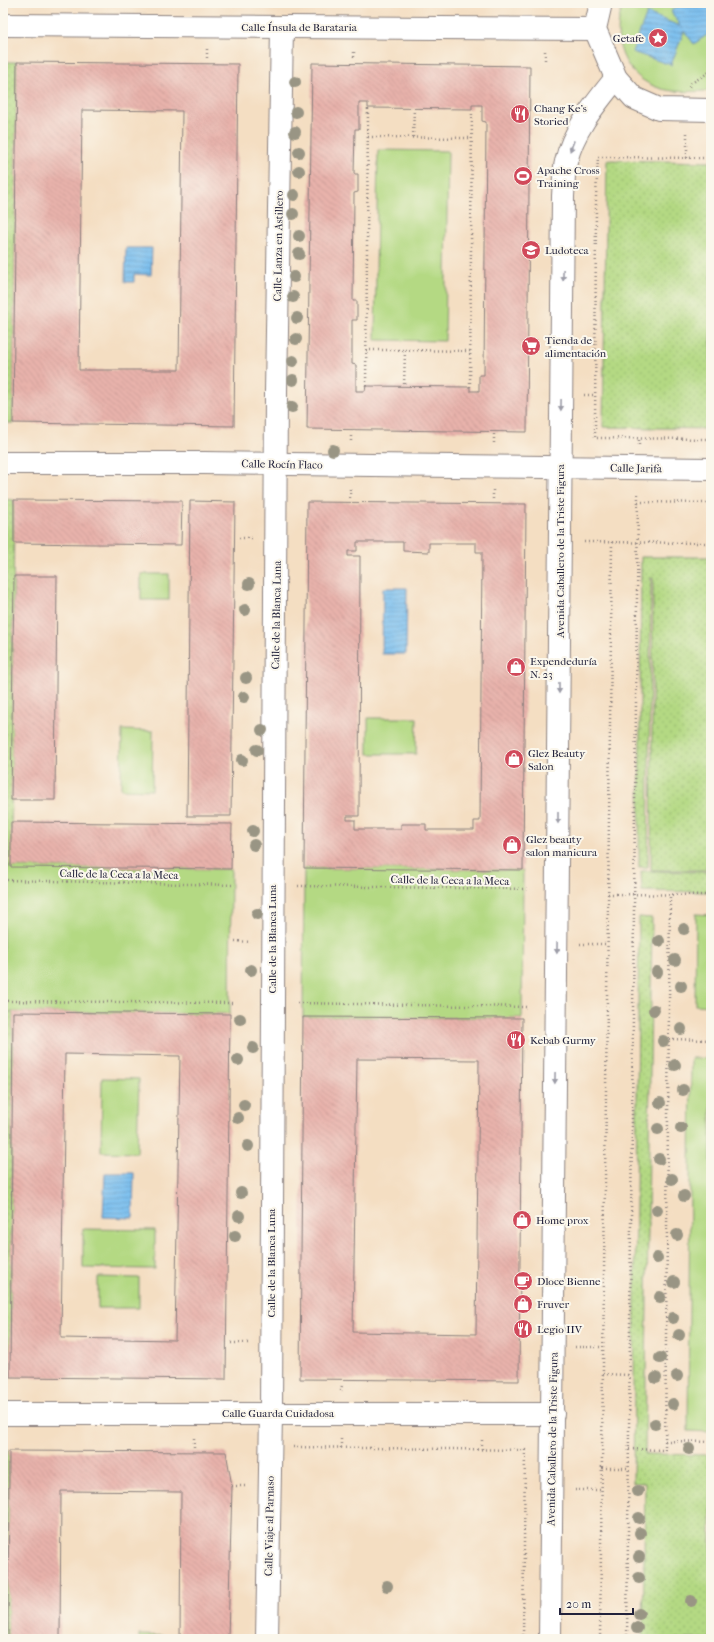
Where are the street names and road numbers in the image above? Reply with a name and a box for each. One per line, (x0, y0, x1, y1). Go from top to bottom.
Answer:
street label: Calle Ínsula de Barataria (241, 21, 358, 34)
street label: Calle Lanza en Astillero (271, 190, 286, 302)
street label: Calle Rocín Flaco (241, 457, 323, 472)
street label: Calle Jarifa (610, 462, 663, 475)
street label: Avenida Caballero de la Triste Figura (554, 463, 567, 639)
street label: Calle de la Blanca Luna (269, 560, 284, 670)
street label: Calle de la Ceca a la Meca (59, 867, 179, 882)
street label: Calle de la Ceca a la Meca (390, 873, 510, 888)
street label: Calle de la Blanca Luna (266, 884, 279, 993)
street label: Calle de la Blanca Luna (265, 1208, 278, 1317)
street label: Avenida Caballero de la Triste Figura (544, 1351, 561, 1527)
street label: Calle Guarda Cuidadosa (222, 1407, 335, 1420)
street label: Calle Viaje al Parnaso (262, 1475, 277, 1576)

